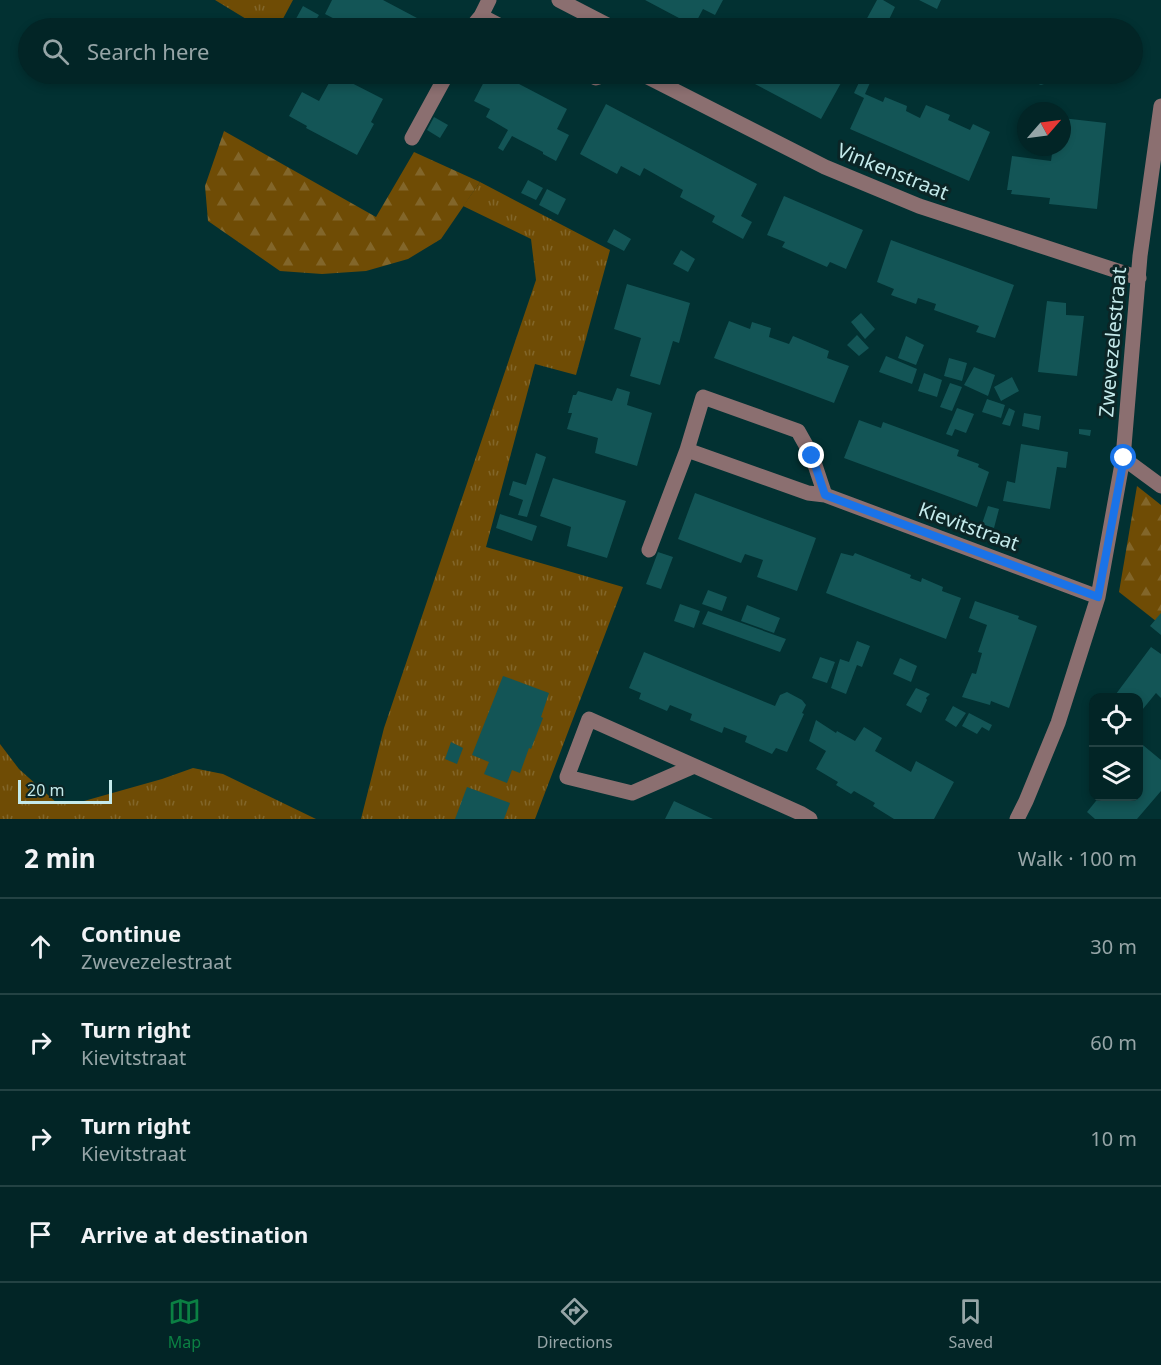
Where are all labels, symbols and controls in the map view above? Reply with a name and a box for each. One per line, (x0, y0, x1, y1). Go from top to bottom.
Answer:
search box (18, 18, 1143, 84)
icon: search (39, 35, 72, 68)
text: Search here (87, 36, 209, 66)
north arrow (1017, 102, 1071, 156)
street label: Vinkenstraat (833, 136, 953, 206)
street label: Zwevezelestraat (1092, 266, 1132, 418)
route end (798, 442, 824, 468)
route start (1110, 444, 1136, 470)
street label: Kievitstraat (915, 495, 1023, 557)
map controls (1089, 693, 1143, 801)
button: locate (1089, 693, 1143, 747)
button: layers (1089, 747, 1143, 801)
scale bar (18, 777, 112, 804)
text: 20 m (27, 779, 64, 801)
text: 2 min (24, 840, 96, 876)
text: Walk · 100 m (1018, 845, 1137, 872)
text: Continue (81, 918, 181, 948)
icon: ahead (24, 930, 57, 963)
text: 30 m (1090, 933, 1137, 960)
text: Zwevezelestraat (81, 948, 232, 975)
text: Turn right (81, 1014, 191, 1044)
icon: right (24, 1026, 57, 1059)
text: 60 m (1090, 1029, 1137, 1056)
text: Kievitstraat (81, 1044, 186, 1071)
text: Turn right (81, 1110, 191, 1140)
icon: right (24, 1122, 57, 1155)
text: 10 m (1090, 1125, 1137, 1152)
text: Kievitstraat (81, 1140, 186, 1167)
icon: arrive (24, 1218, 57, 1251)
text: Arrive at destination (81, 1219, 308, 1249)
tab: Map (168, 1295, 201, 1353)
tab: Directions (537, 1295, 613, 1353)
tab: Saved (948, 1295, 993, 1353)

